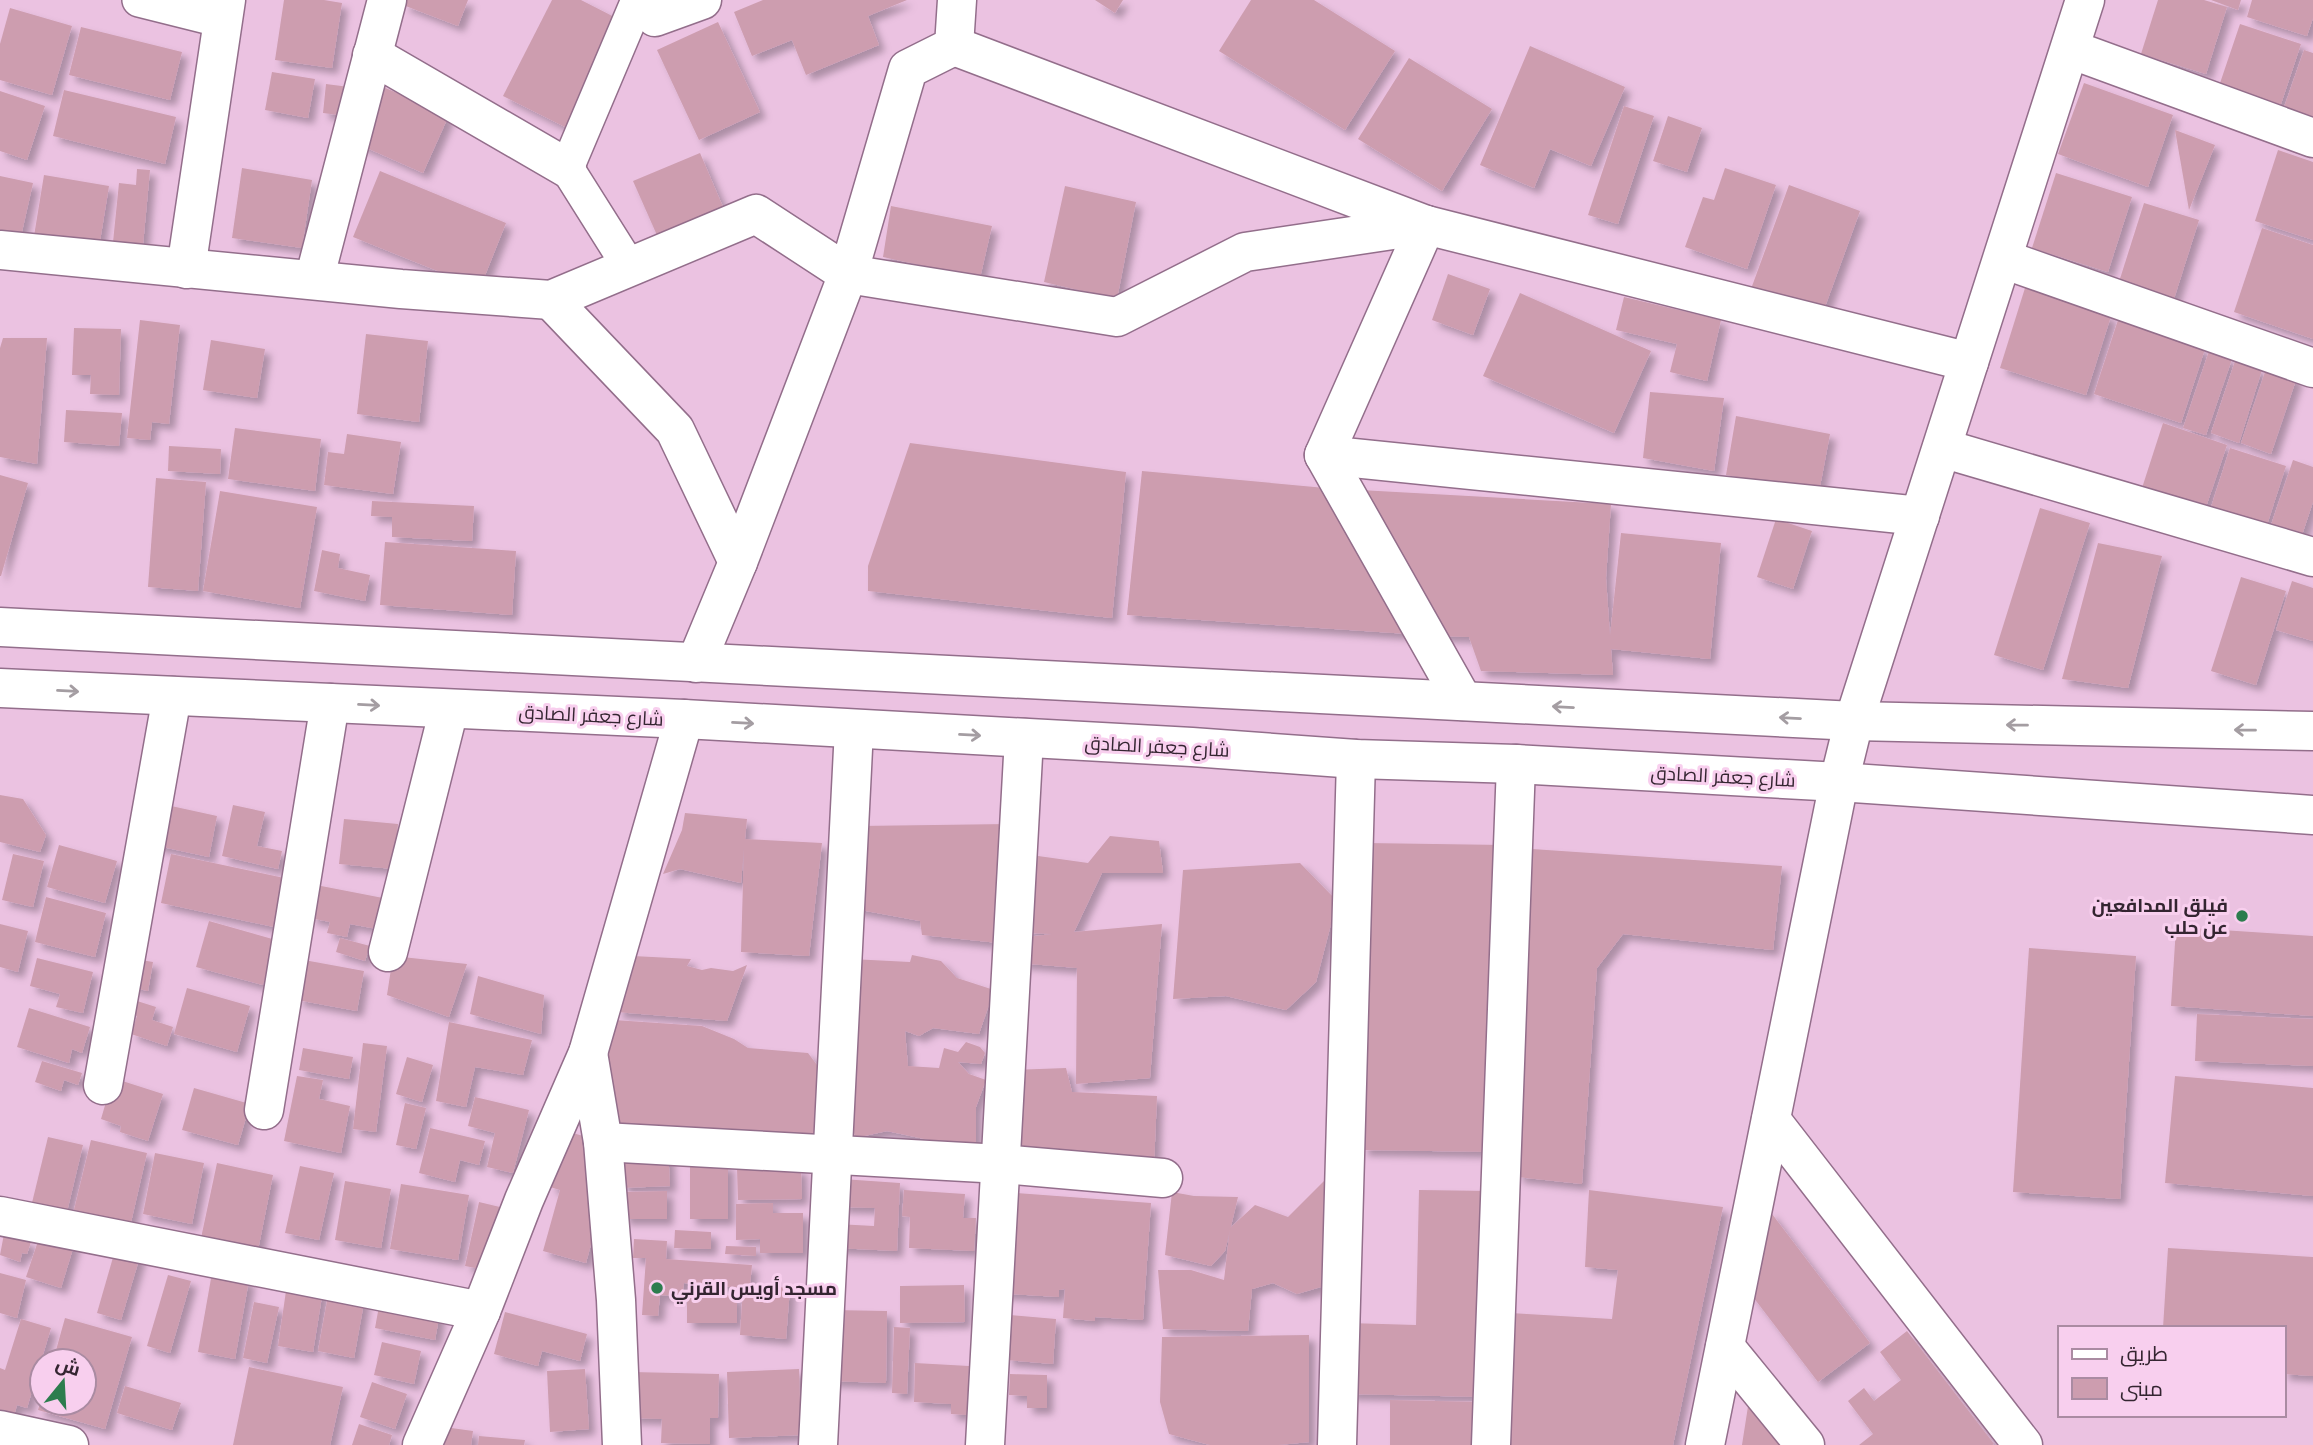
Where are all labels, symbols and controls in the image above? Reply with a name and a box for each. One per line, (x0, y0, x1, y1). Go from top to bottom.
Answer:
one-way arrow (56, 685, 79, 698)
one-way arrow (357, 698, 380, 711)
street label: شارع جعفر الصادق (518, 699, 664, 733)
one-way arrow (1551, 700, 1574, 713)
one-way arrow (1779, 712, 1802, 725)
one-way arrow (731, 716, 754, 729)
one-way arrow (2006, 718, 2029, 732)
one-way arrow (2234, 723, 2257, 736)
one-way arrow (958, 729, 981, 742)
street label: شارع جعفر الصادق (1084, 730, 1230, 764)
street label: شارع جعفر الصادق (1650, 760, 1796, 794)
place label: فيلق المدافعين عن حلب (2092, 893, 2228, 940)
marker: فيلق المدافعين عن حلب (2234, 908, 2250, 924)
place label: مسجد أويس القرني (671, 1275, 837, 1304)
marker: مسجد أويس القرني (649, 1280, 665, 1296)
legend (2058, 1326, 2285, 1417)
text: طريق (2120, 1340, 2168, 1368)
north arrow (28, 1347, 98, 1417)
text: ش (53, 1351, 84, 1382)
text: مبنى (2120, 1375, 2163, 1403)

